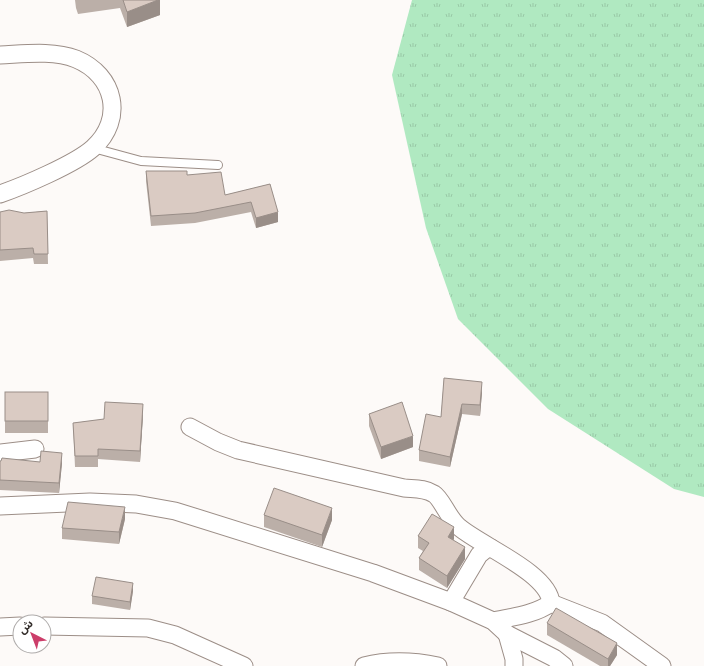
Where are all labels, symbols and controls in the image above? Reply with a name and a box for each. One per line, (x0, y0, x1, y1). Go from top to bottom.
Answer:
north arrow (12, 614, 52, 654)
text: ش (16, 617, 36, 637)

